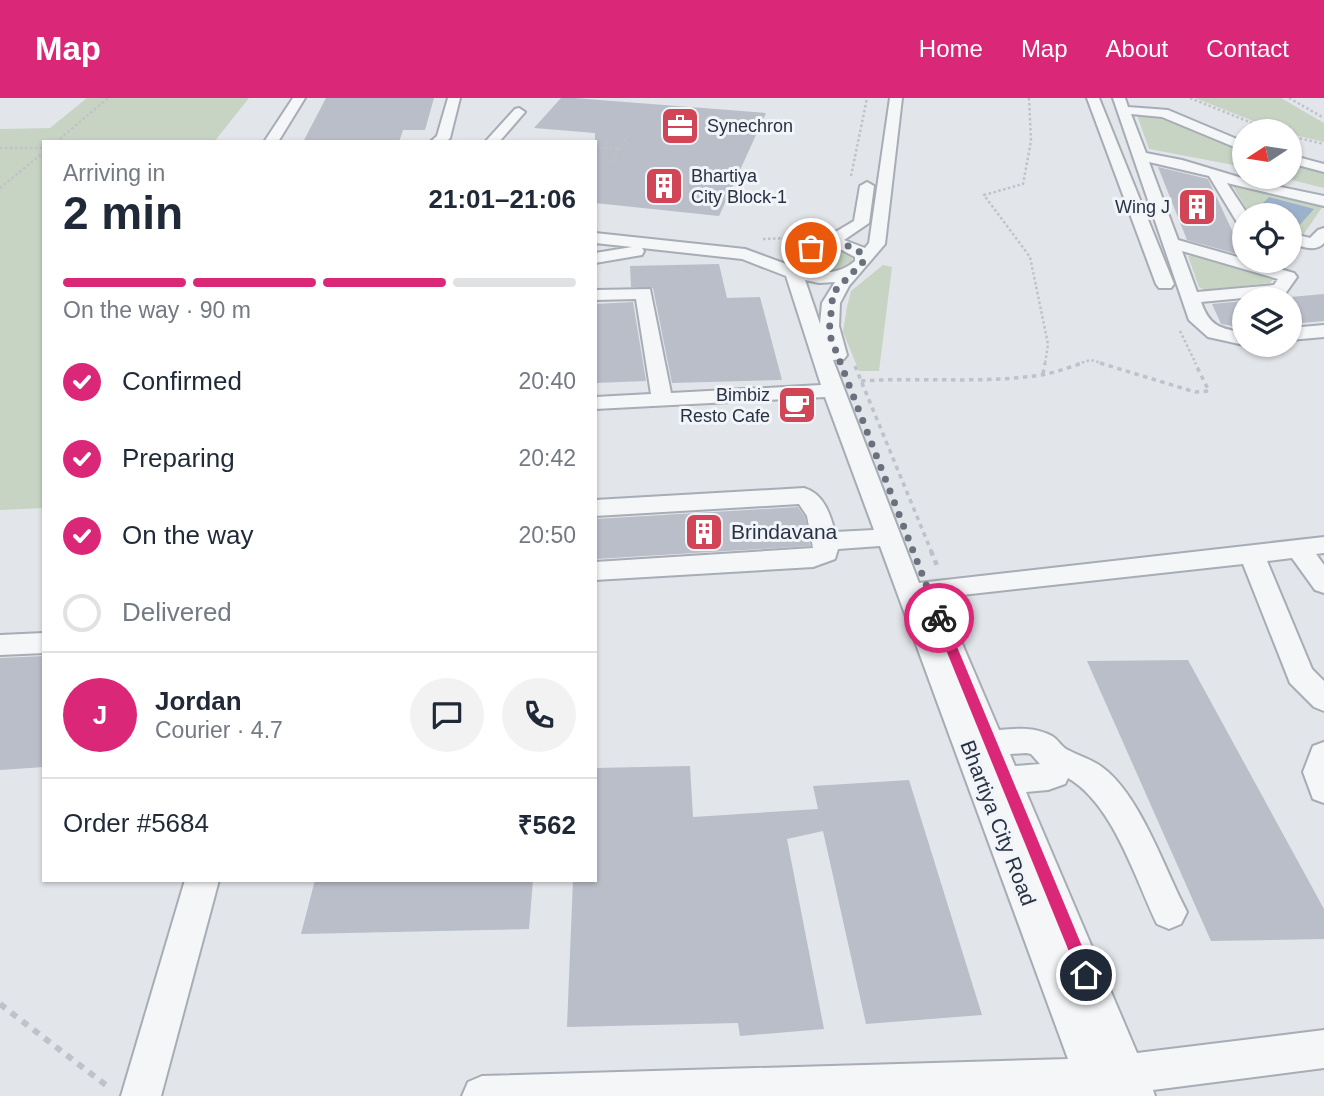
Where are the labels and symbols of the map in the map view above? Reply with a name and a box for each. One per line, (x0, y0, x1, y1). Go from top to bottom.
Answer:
office icon: Synechron (659, 105, 701, 147)
place label: Synechron (707, 116, 793, 136)
north arrow (1232, 119, 1302, 189)
building icon: Bhartiya City Block-1 (643, 165, 685, 207)
place label: Bhartiya City Block-1 (691, 166, 787, 207)
building icon: Wing J (1176, 186, 1218, 228)
place label: Wing J (1115, 197, 1170, 217)
pin (781, 218, 841, 278)
cafe icon: Bimbiz Resto Cafe (776, 384, 818, 426)
place label: Bimbiz Resto Cafe (680, 385, 770, 426)
building icon: Brindavana (683, 511, 725, 553)
place label: Brindavana (731, 520, 838, 543)
courier (904, 583, 974, 653)
street label: Bhartiya City Road (956, 737, 1041, 909)
pin (1056, 945, 1116, 1005)

